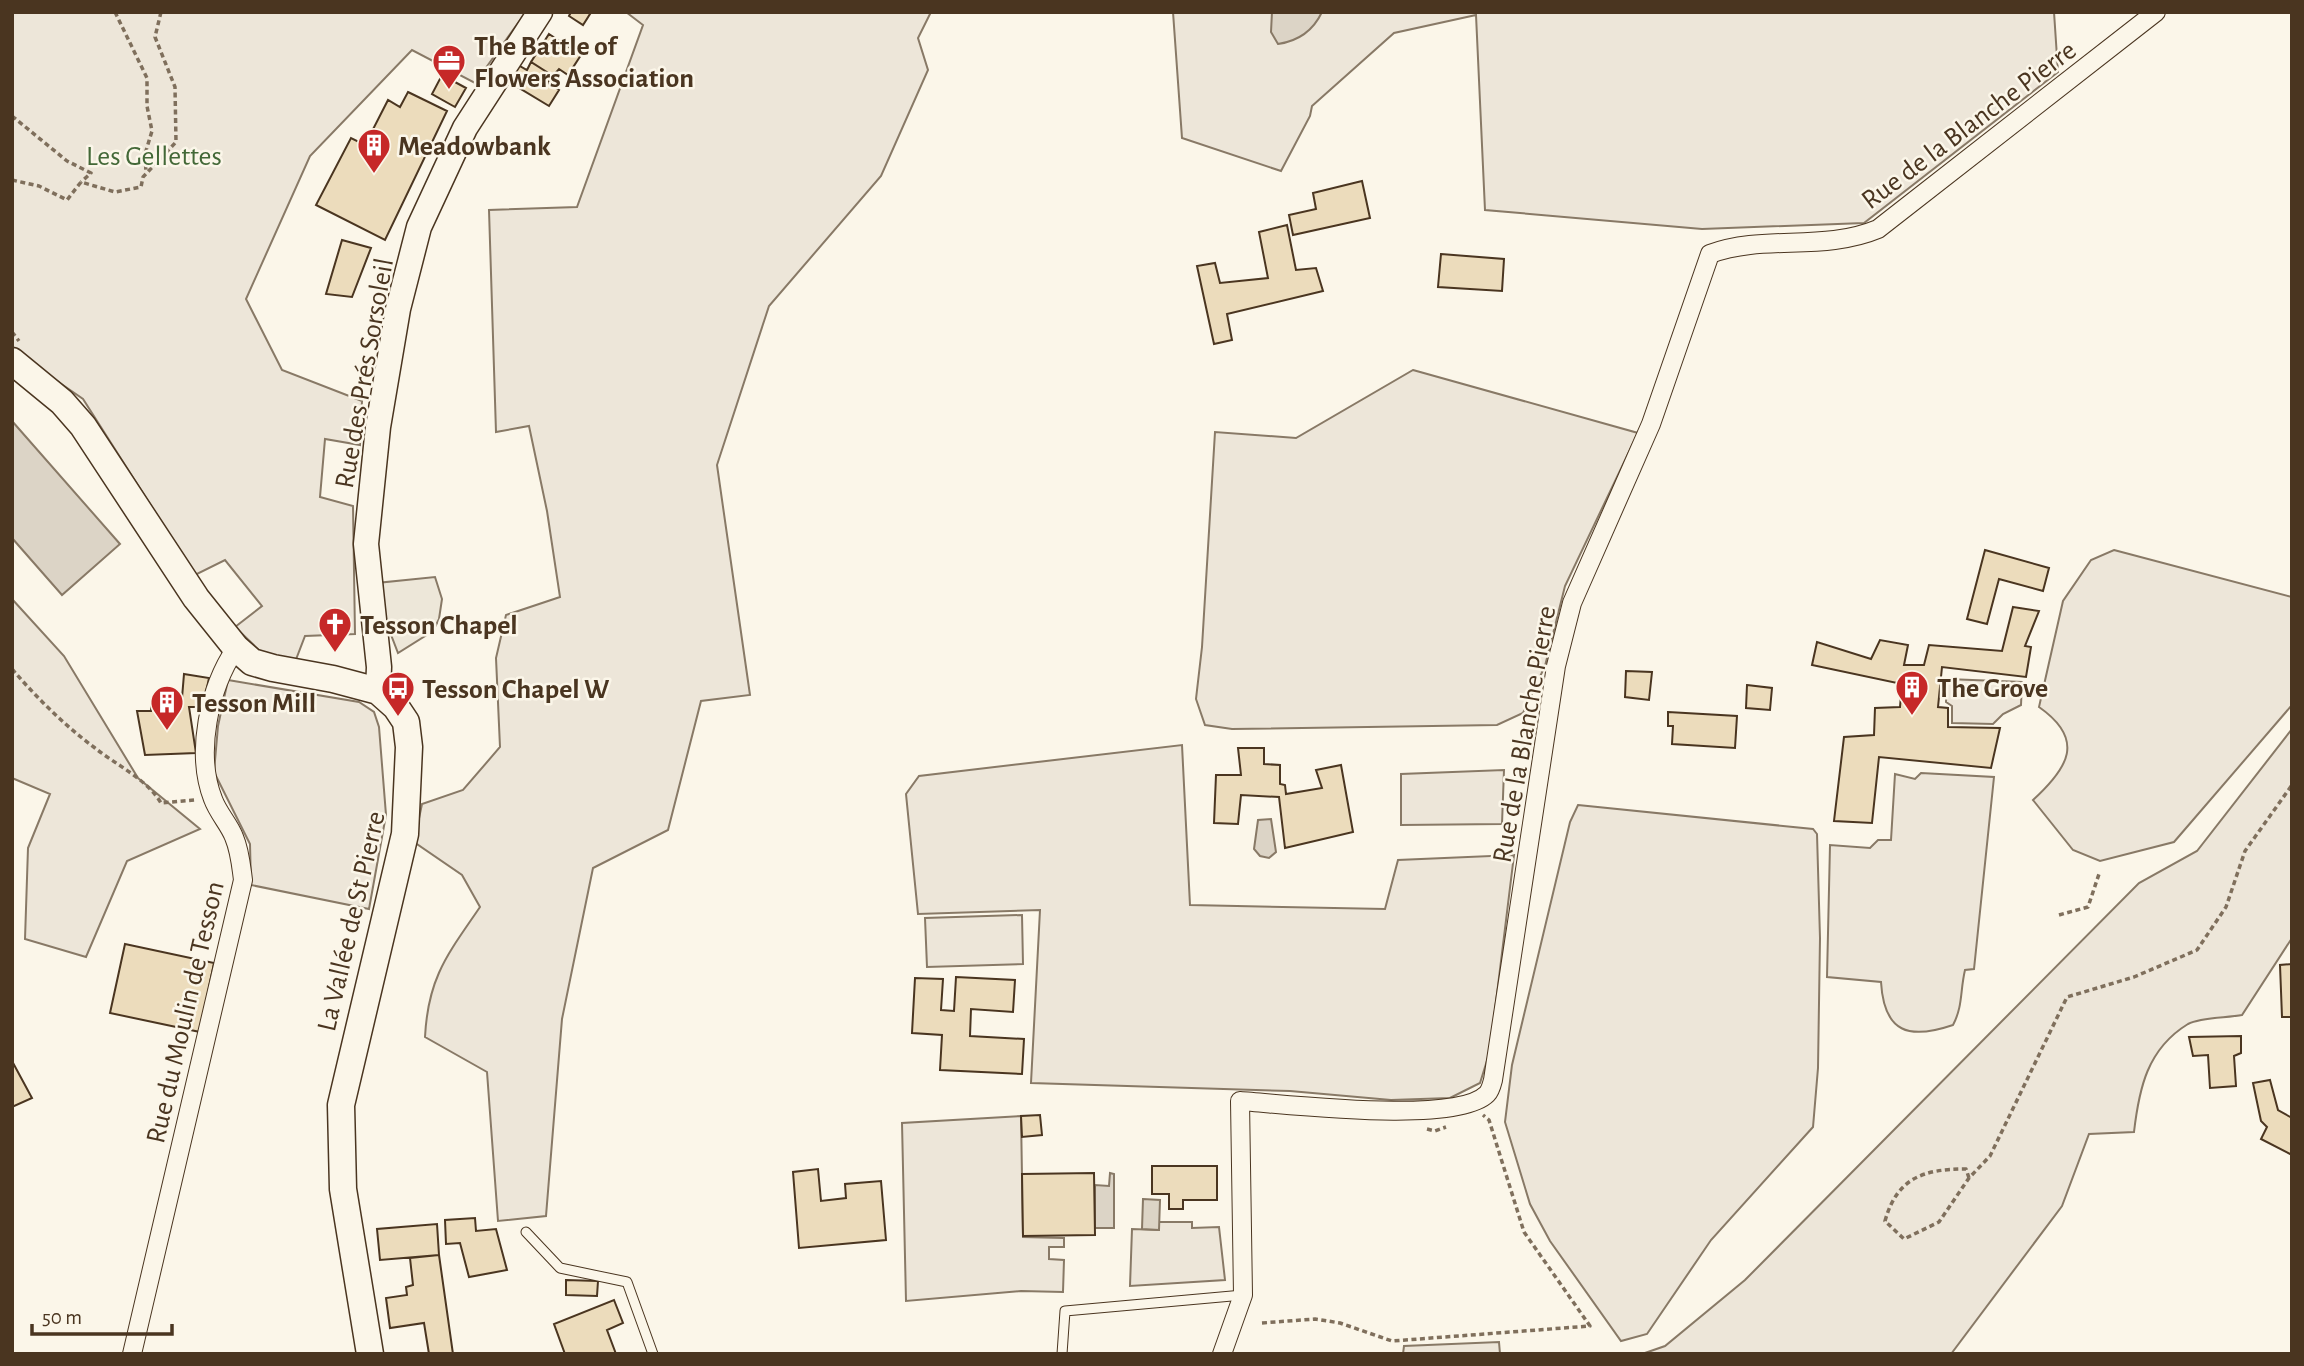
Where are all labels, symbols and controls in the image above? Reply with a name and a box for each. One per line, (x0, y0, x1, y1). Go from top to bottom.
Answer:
place label: The Battle of Flowers Association (474, 33, 694, 93)
street label: Rue de la Blanche Pierre (1857, 36, 2082, 215)
office icon: The Battle of Flowers Association (430, 42, 468, 91)
building icon: Meadowbank (355, 126, 393, 175)
place label: Meadowbank (398, 133, 551, 161)
park label: Les Gellettes (86, 143, 222, 171)
street label: Rue des Prés Sorsoleil (331, 256, 399, 491)
street label: Rue de la Blanche Pierre (1489, 604, 1561, 865)
church icon: Tesson Chapel (316, 605, 354, 654)
place label: Tesson Chapel (360, 612, 518, 640)
building icon: The Grove (1893, 668, 1931, 717)
bus stop icon: Tesson Chapel W (379, 669, 417, 718)
place label: The Grove (1937, 675, 2048, 703)
place label: Tesson Chapel W (422, 676, 610, 704)
building icon: Tesson Mill (148, 683, 186, 732)
place label: Tesson Mill (192, 690, 316, 718)
street label: La Vallée de St Pierre (313, 809, 391, 1034)
street label: Rue du Moulin de Tesson (142, 879, 230, 1146)
scale bar (32, 1292, 172, 1336)
text: 50 m (42, 1307, 82, 1328)

